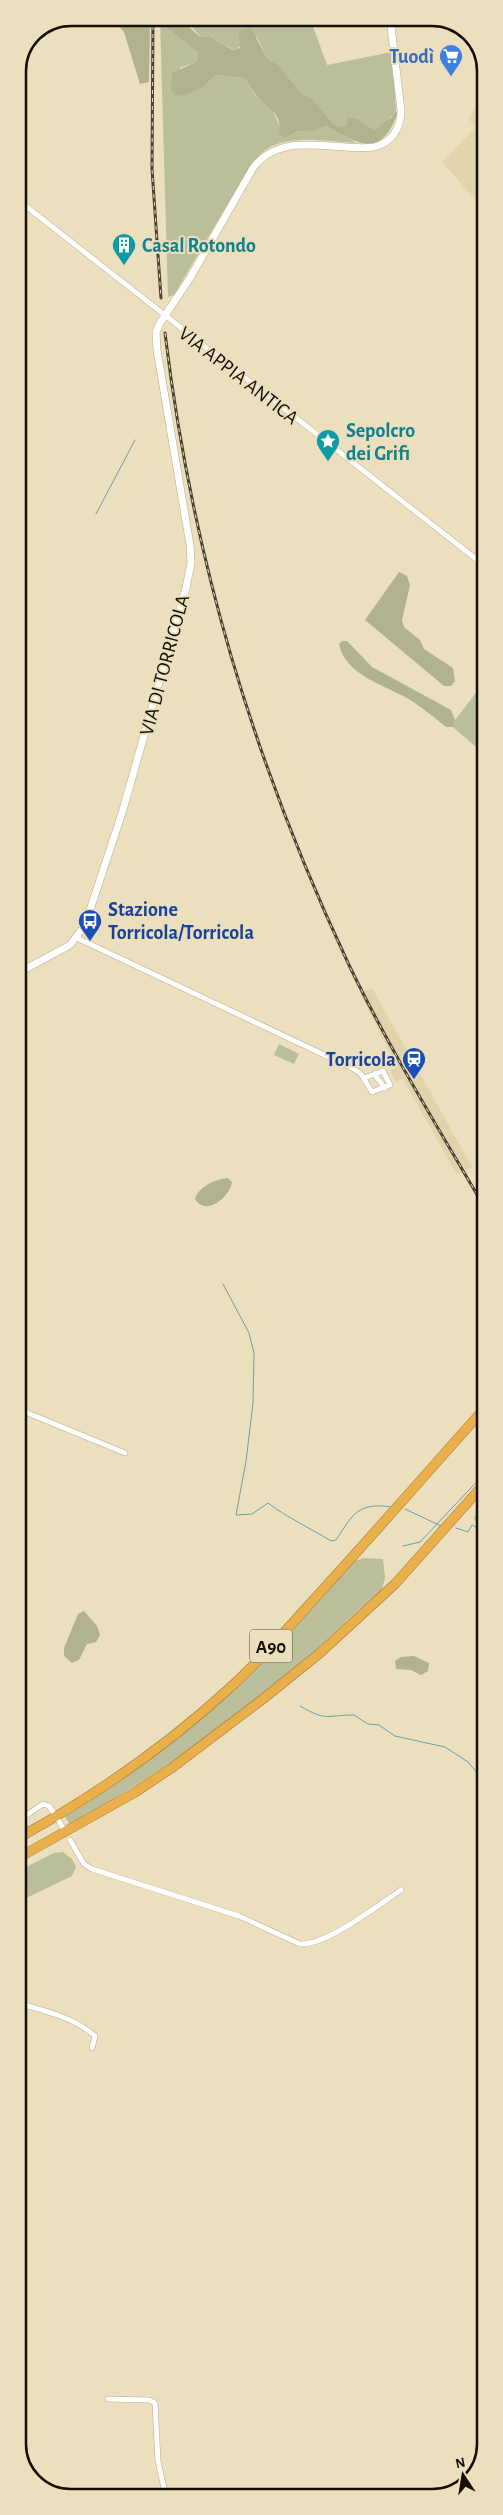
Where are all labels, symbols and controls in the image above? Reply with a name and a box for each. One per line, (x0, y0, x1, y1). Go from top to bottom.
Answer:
supermarket icon: Tuodì (438, 43, 464, 77)
place label: Tuodì (389, 47, 434, 67)
building icon: Casal Rotondo (111, 232, 137, 266)
place label: Casal Rotondo (142, 236, 256, 256)
street label: VIA APPIA ANTICA (175, 323, 302, 429)
place label: Sepolcro dei Grifi (346, 421, 415, 464)
place icon: Sepolcro dei Grifi (315, 428, 341, 462)
street label: VIA DI TORRICOLA (137, 592, 193, 738)
place label: Stazione Torricola/Torricola (108, 900, 254, 943)
bus stop icon: Stazione Torricola/Torricola (77, 908, 103, 942)
station icon: Torricola (401, 1046, 427, 1080)
place label: Torricola (326, 1050, 396, 1070)
road number: A90 (250, 1630, 292, 1662)
north arrow (438, 2450, 488, 2500)
text: N (454, 2455, 467, 2471)

